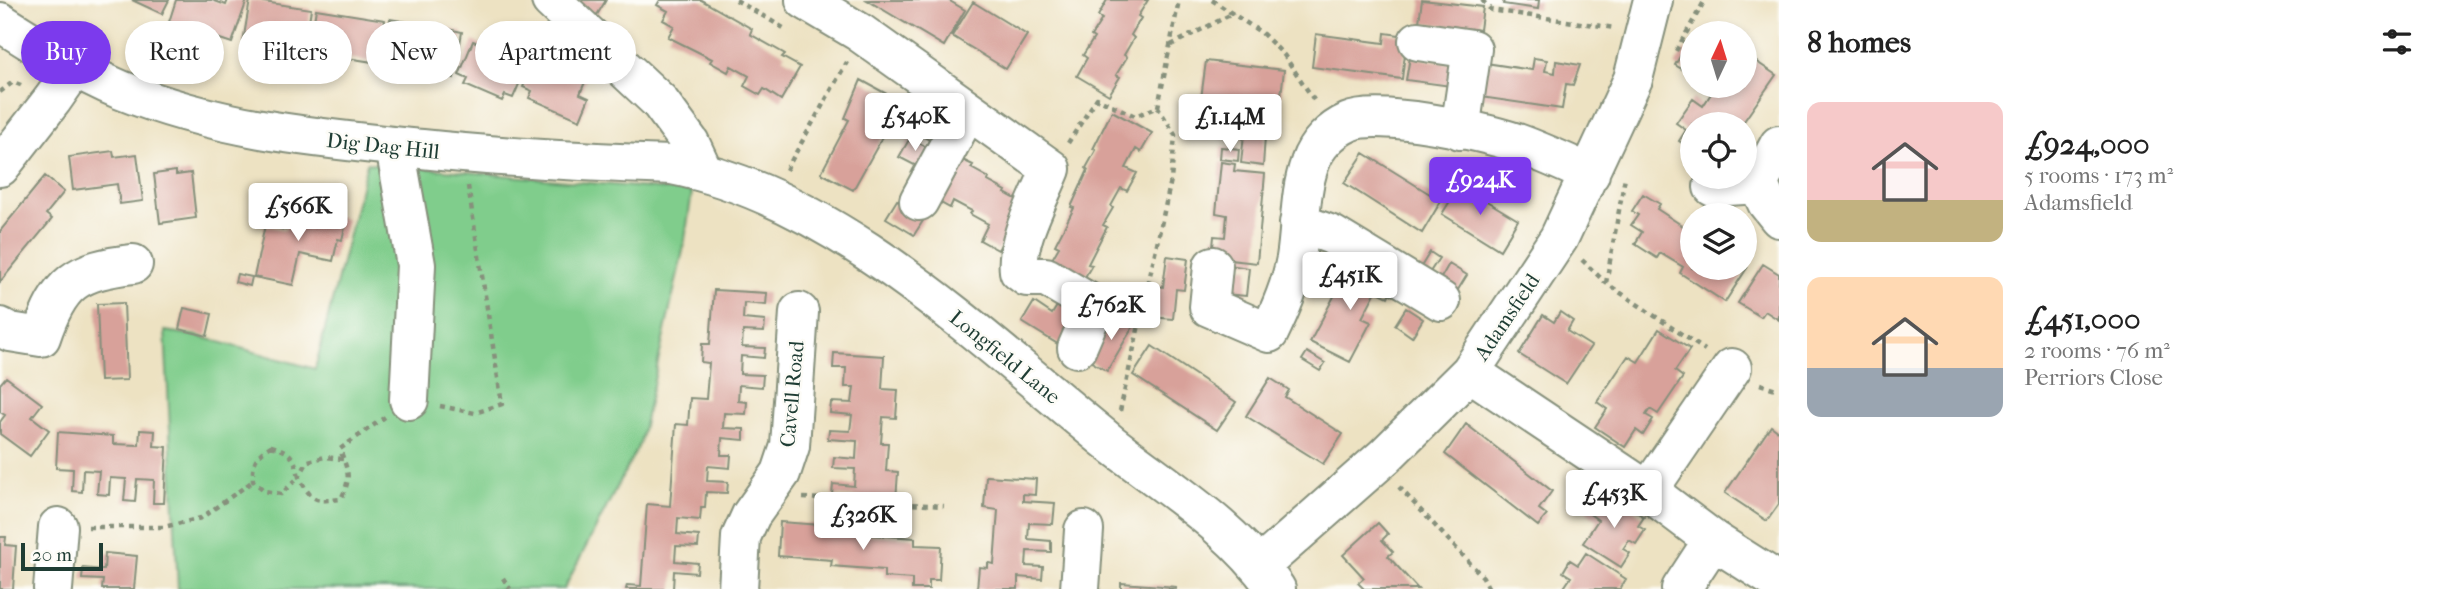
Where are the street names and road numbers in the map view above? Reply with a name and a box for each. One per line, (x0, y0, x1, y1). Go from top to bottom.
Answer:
street label: Dig Dag Hill (325, 128, 441, 164)
street label: Adamsfield (1469, 269, 1545, 366)
street label: Longfield Lane (945, 305, 1065, 409)
street label: Cavell Road (775, 339, 809, 448)

